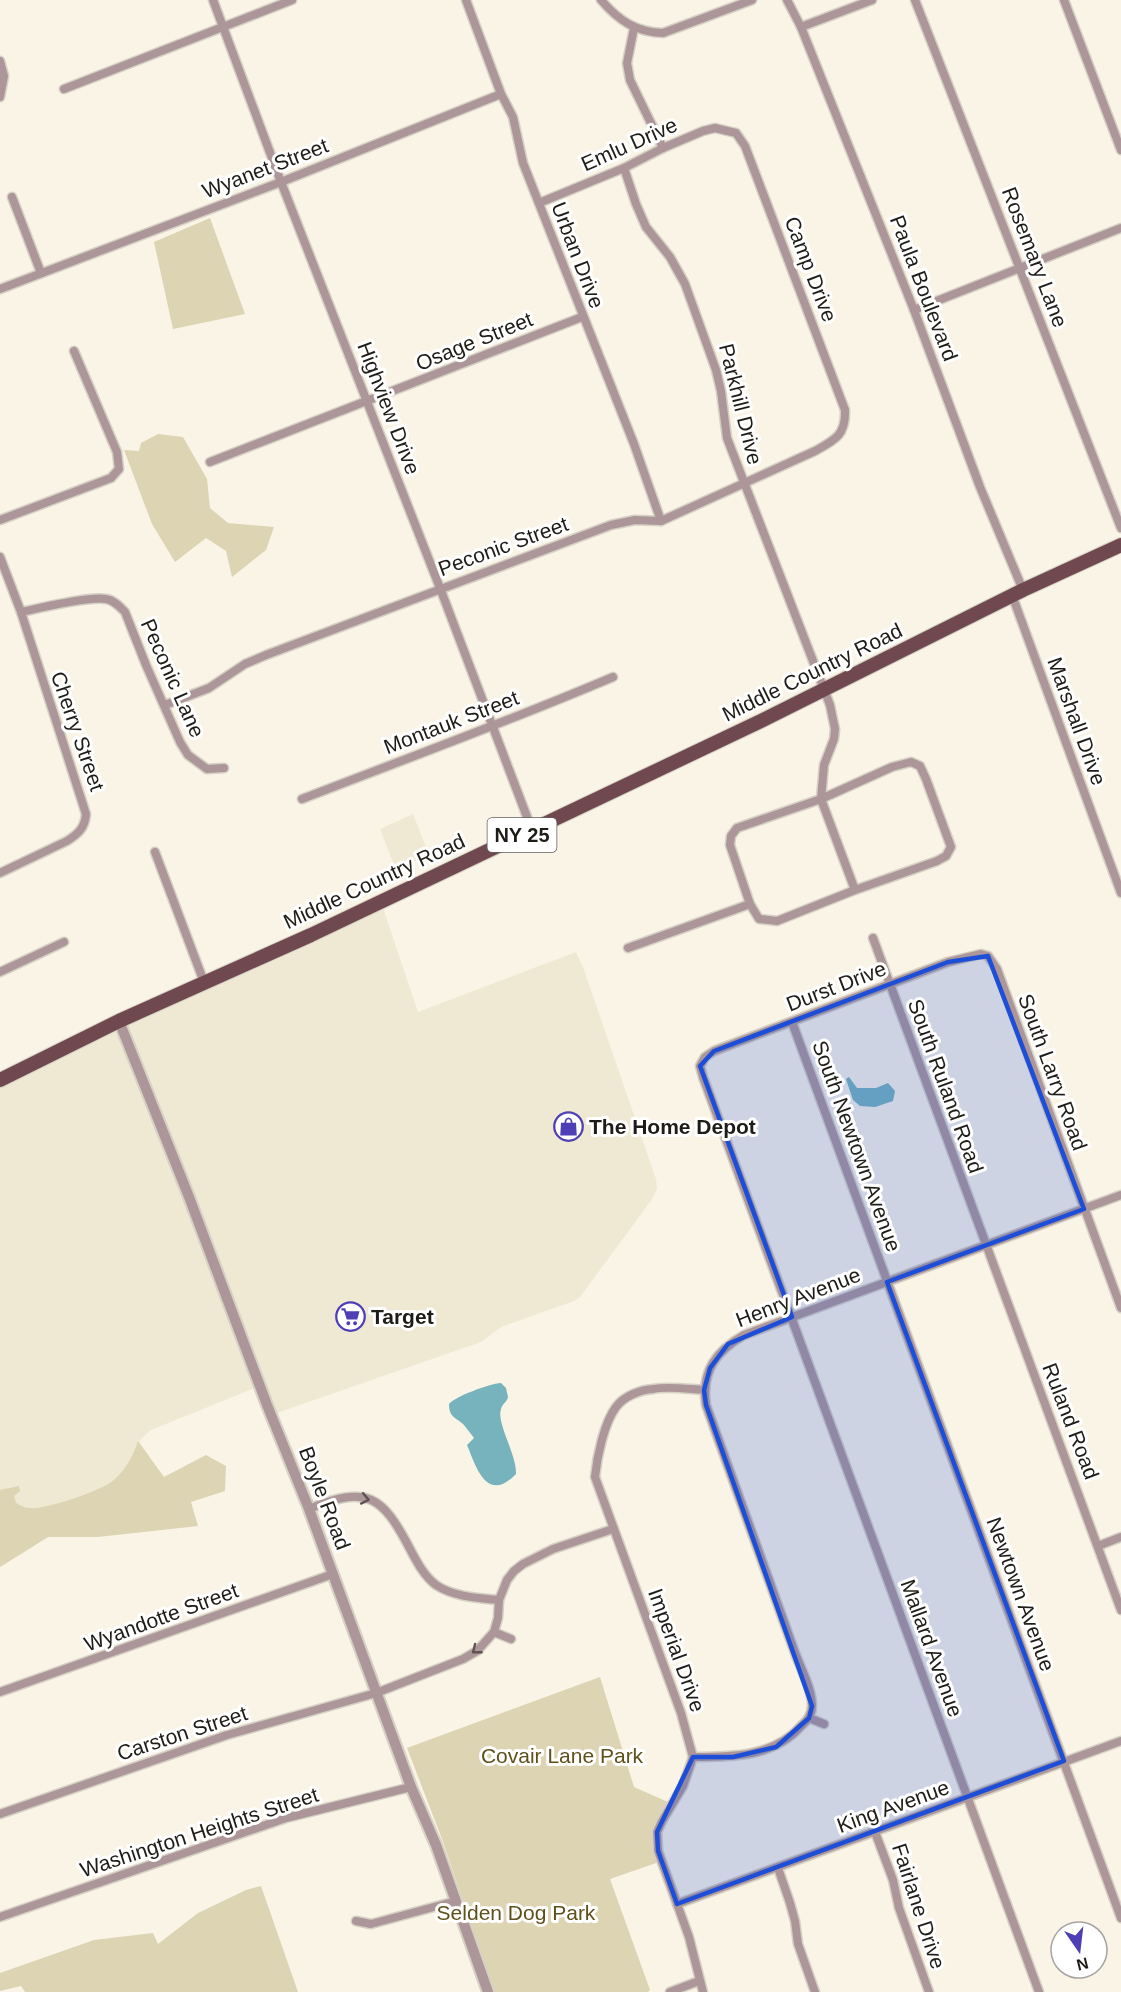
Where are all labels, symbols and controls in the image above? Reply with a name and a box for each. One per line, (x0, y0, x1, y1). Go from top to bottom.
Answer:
street label: Emlu Drive (577, 113, 681, 175)
street label: Wyanet Street (199, 133, 331, 203)
street label: Rosemary Lane (998, 184, 1072, 330)
street label: Urban Drive (547, 199, 609, 311)
street label: Paula Boulevard (886, 212, 962, 364)
street label: Camp Drive (780, 213, 842, 325)
street label: Osage Street (412, 307, 536, 375)
street label: Highview Drive (353, 339, 425, 477)
street label: Parkhill Drive (715, 341, 767, 467)
street label: Peconic Street (435, 512, 571, 580)
street label: Peconic Lane (137, 615, 209, 741)
street label: Middle Country Road (718, 618, 906, 726)
street label: Marshall Drive (1043, 654, 1111, 788)
street label: Cherry Street (47, 668, 109, 794)
street label: Montauk Street (380, 686, 522, 758)
road number: NY 25 (488, 818, 556, 852)
street label: Middle Country Road (280, 829, 468, 933)
street label: Durst Drive (783, 956, 889, 1016)
street label: South Larry Road (1014, 991, 1092, 1153)
street label: South Ruland Road (904, 996, 988, 1176)
street label: South Newtown Avenue (808, 1037, 906, 1255)
shop icon: The Home Depot (552, 1110, 584, 1142)
place label: The Home Depot (589, 1115, 756, 1138)
street label: Henry Avenue (732, 1263, 864, 1331)
supermarket icon: Target (334, 1300, 366, 1332)
place label: Target (371, 1305, 434, 1328)
street label: Ruland Road (1038, 1360, 1104, 1482)
street label: Boyle Road (295, 1443, 355, 1553)
one-way arrow (359, 1492, 369, 1505)
street label: Newtown Avenue (983, 1514, 1059, 1674)
street label: Mallard Avenue (897, 1576, 967, 1720)
street label: Wyandotte Street (81, 1578, 241, 1656)
street label: Imperial Drive (644, 1585, 710, 1715)
one-way arrow (472, 1643, 483, 1654)
street label: Carston Street (114, 1701, 250, 1765)
park label: Covair Lane Park (481, 1744, 644, 1767)
street label: King Avenue (834, 1775, 952, 1837)
street label: Washington Heights Street (77, 1783, 321, 1881)
street label: Fairlane Drive (888, 1840, 950, 1972)
park label: Selden Dog Park (437, 1901, 596, 1924)
north arrow (1049, 1920, 1109, 1980)
text: N (1075, 1954, 1090, 1974)

